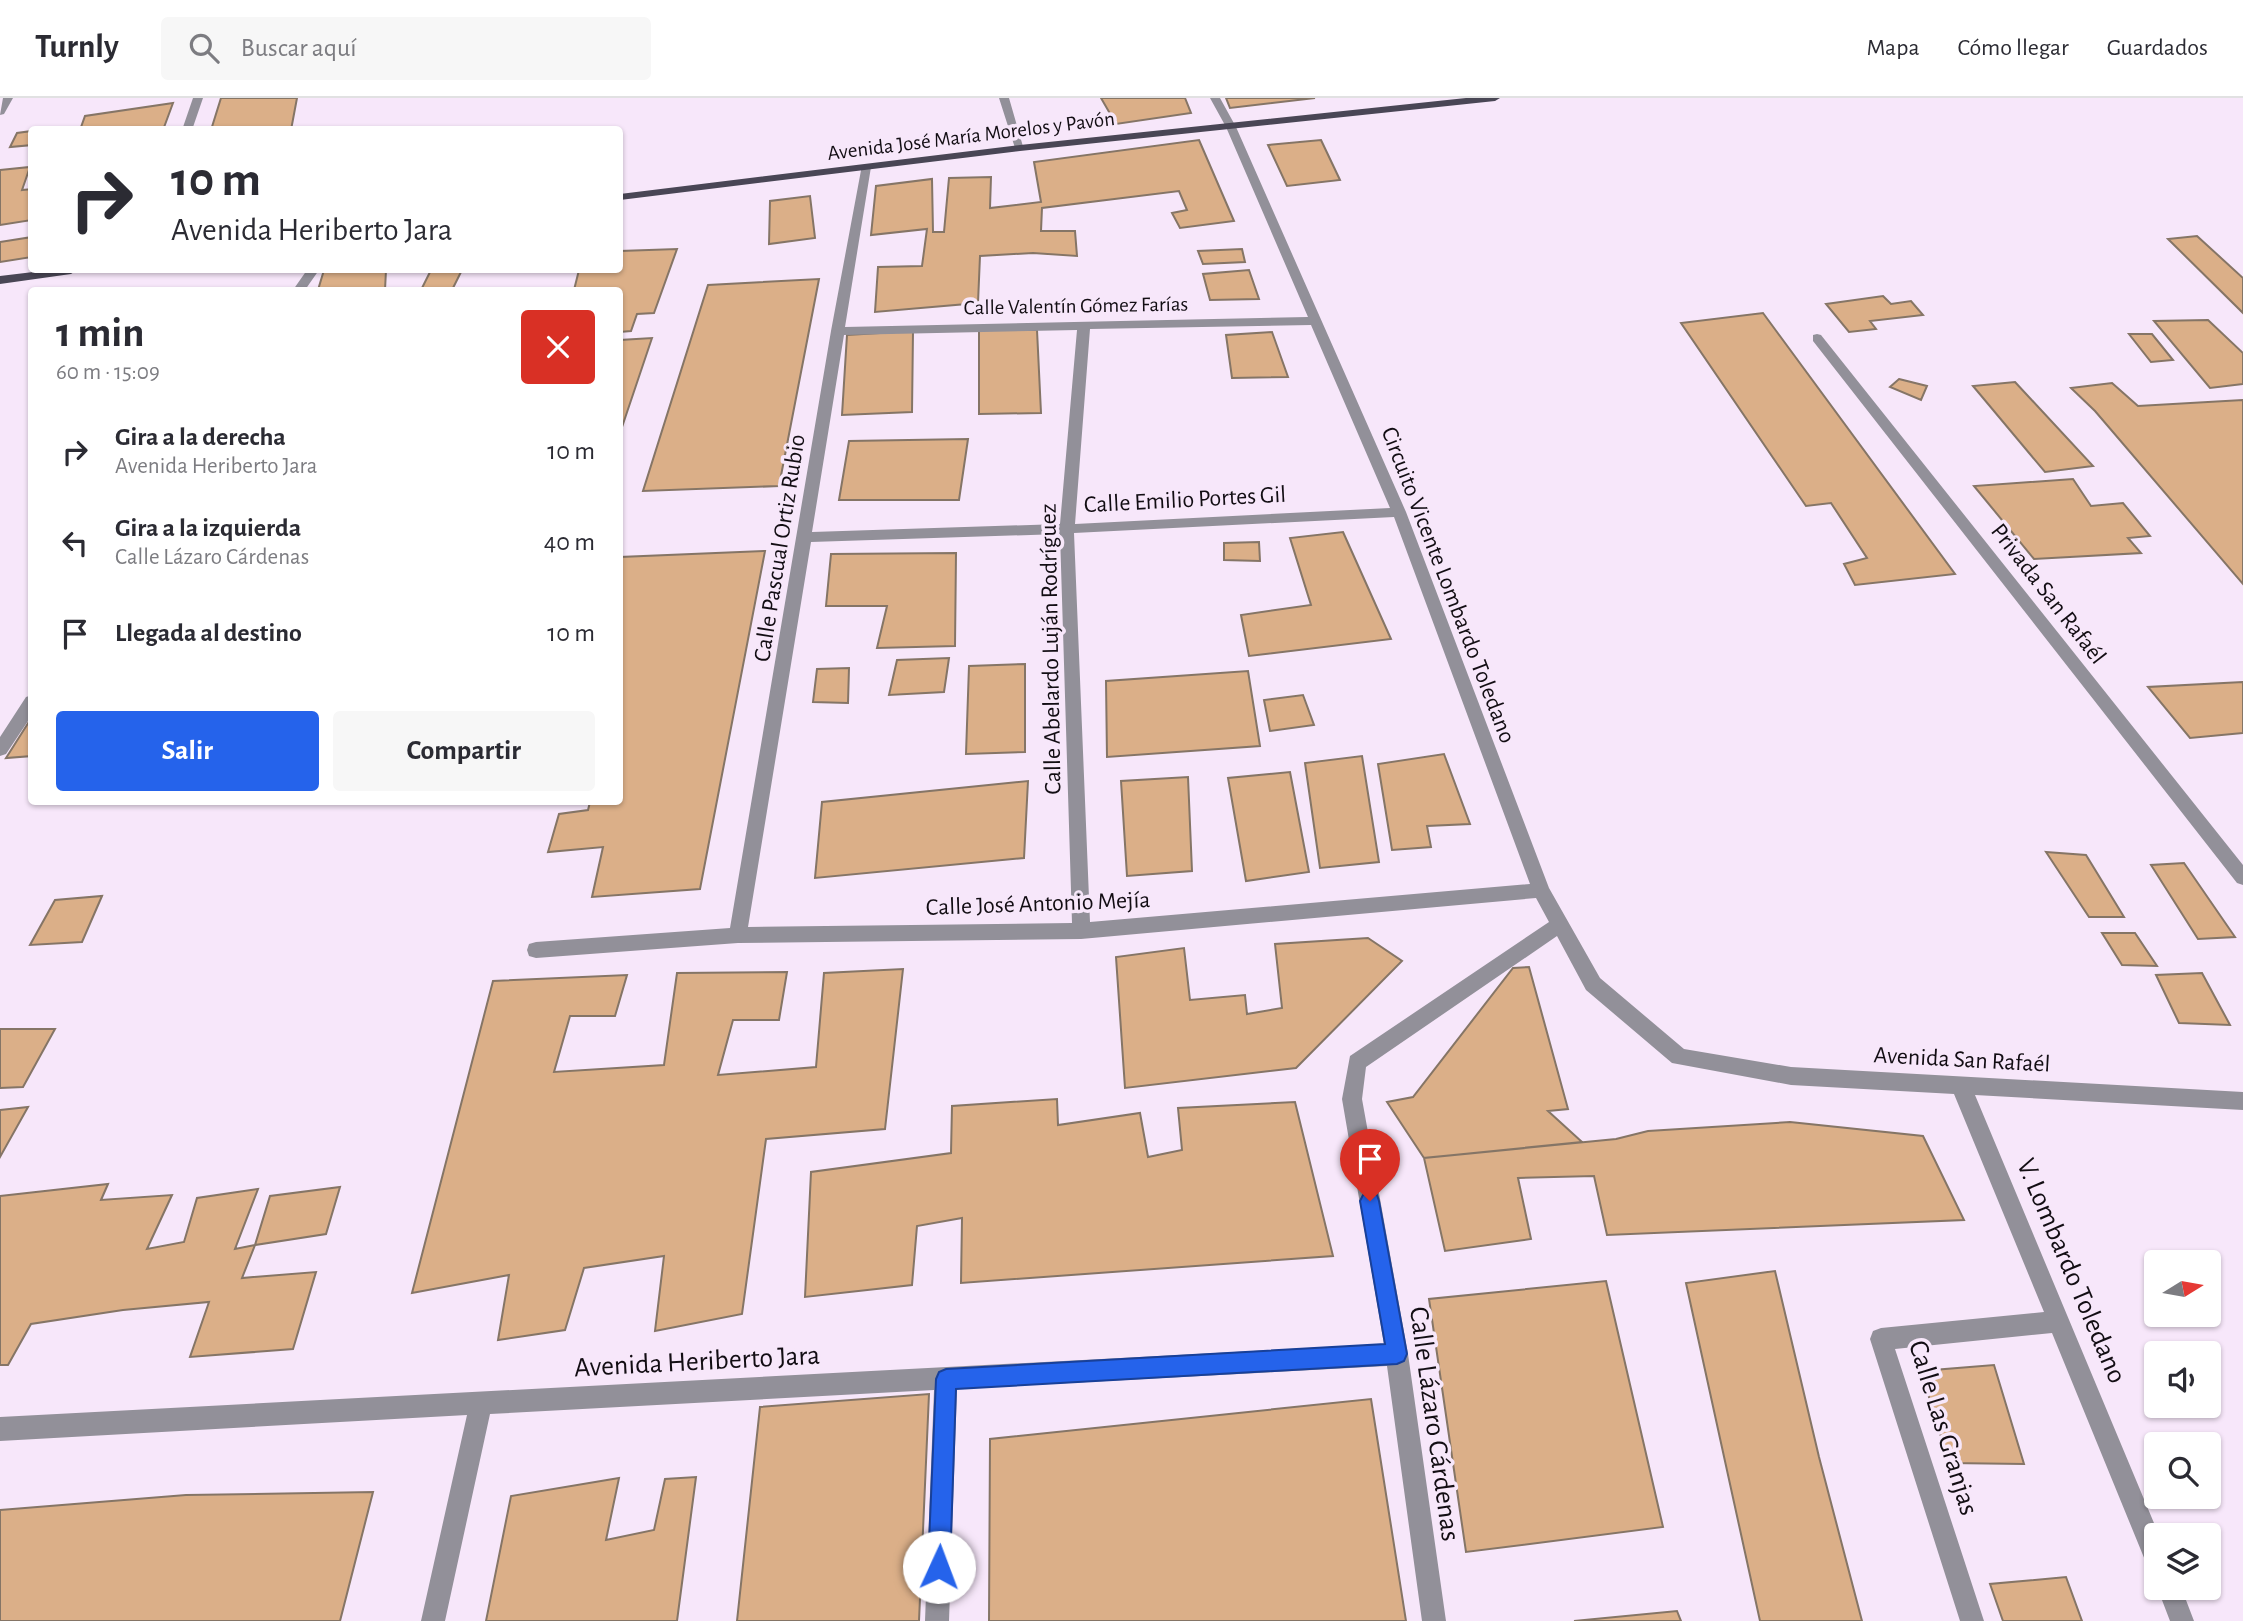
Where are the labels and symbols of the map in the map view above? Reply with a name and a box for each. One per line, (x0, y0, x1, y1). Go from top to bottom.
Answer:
street label: Avenida José María Morelos y Pavón (826, 108, 1116, 164)
street label: Calle Valentín Gómez Farías (964, 294, 1188, 318)
street label: Circuito Vicente Lombardo Toledano (1376, 424, 1520, 746)
street label: Calle Pascual Ortiz Rubio (750, 433, 810, 663)
street label: Calle Emilio Portes Gil (1083, 483, 1287, 517)
street label: Calle Abelardo Luján Rodríguez (1036, 503, 1066, 795)
street label: Privada San Rafaél (1986, 519, 2110, 669)
street label: Calle José Antonio Mejía (925, 888, 1151, 920)
street label: Avenida San Rafaél (1873, 1043, 2051, 1077)
pin (1340, 1129, 1400, 1201)
street label: V. Lombardo Toledano (2011, 1155, 2131, 1387)
north arrow (2144, 1250, 2221, 1326)
street label: Calle Lázaro Cárdenas (1404, 1305, 1464, 1543)
street label: Calle Las Granjas (1903, 1337, 1983, 1519)
street label: Avenida Heriberto Jara (573, 1342, 821, 1382)
position arrow (902, 1530, 976, 1604)

